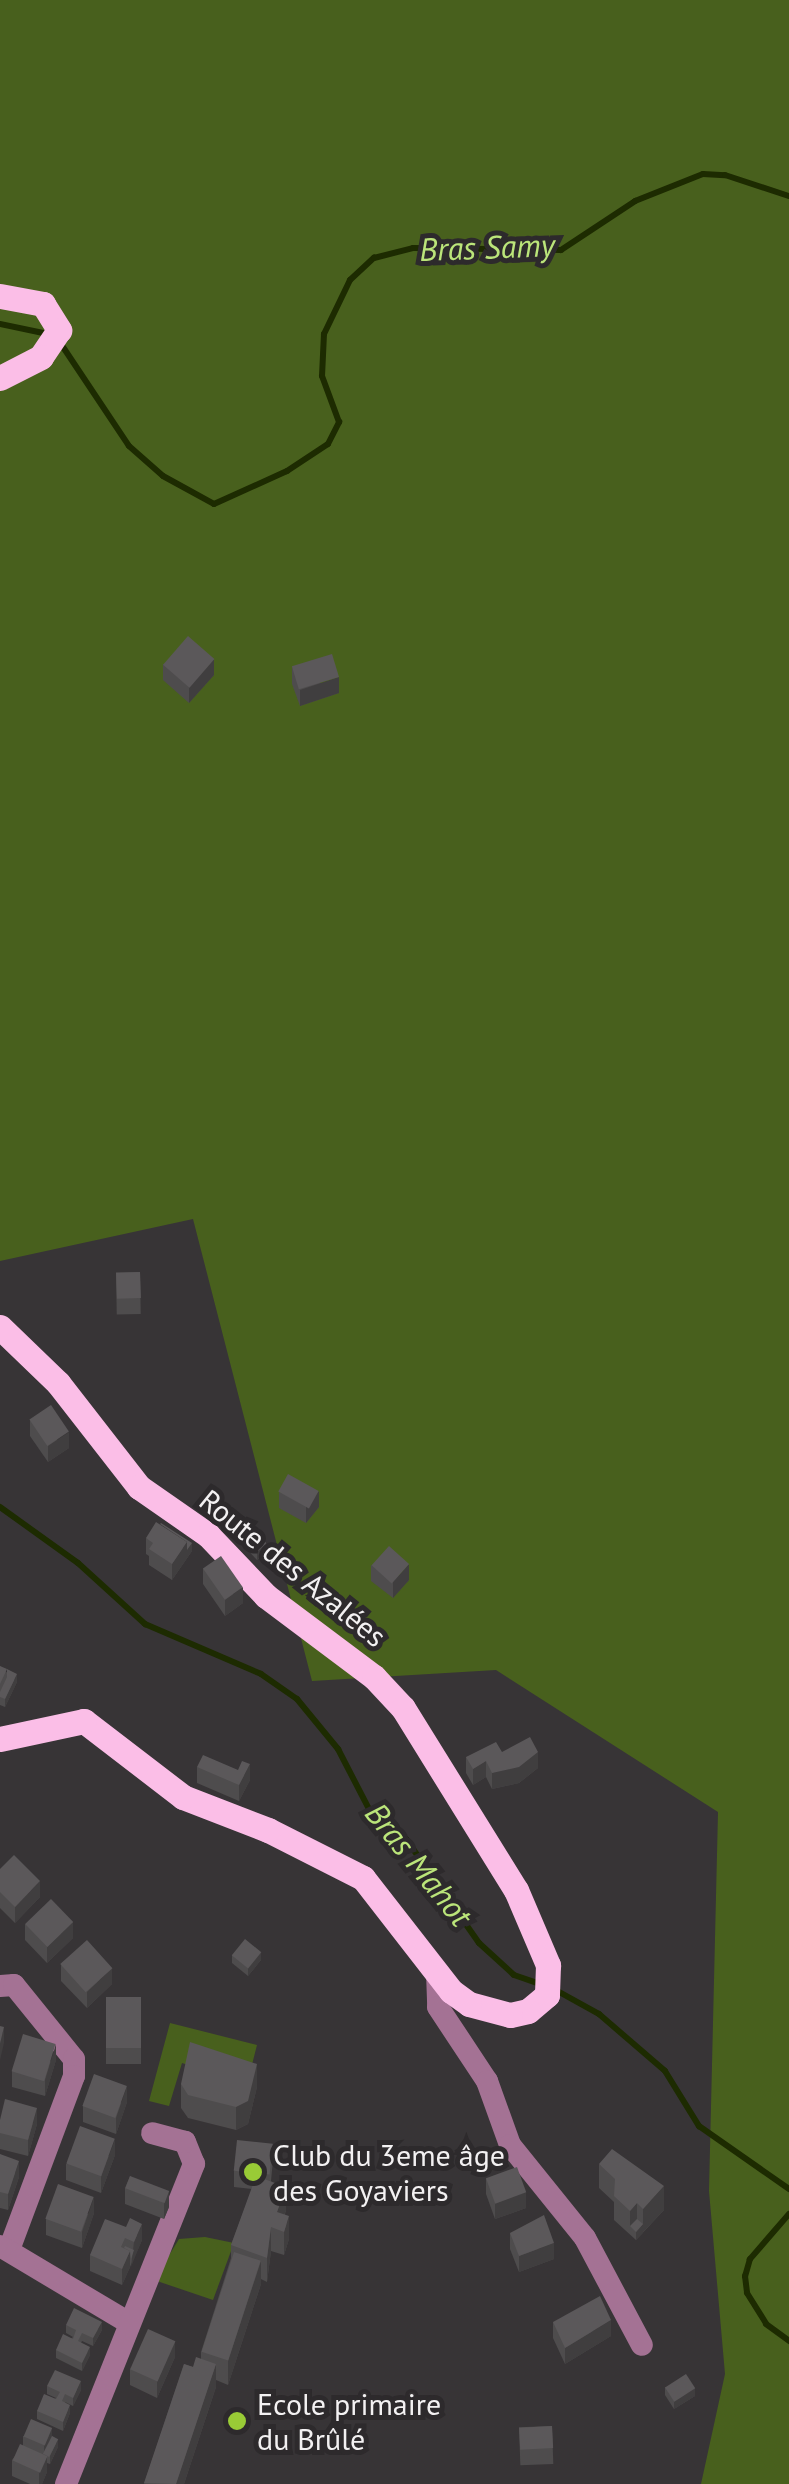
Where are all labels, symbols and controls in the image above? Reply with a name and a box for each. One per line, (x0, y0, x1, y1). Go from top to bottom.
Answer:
water label: Bras Samy (419, 225, 555, 269)
street label: Route des Azalées (192, 1481, 394, 1655)
water label: Bras Mahot (358, 1795, 480, 1933)
place label: Club du 3eme âge des Goyaviers (273, 2137, 505, 2208)
marker: Club du 3eme âge des Goyaviers (242, 2161, 264, 2183)
place label: Ecole primaire du Brûlé (257, 2386, 441, 2456)
marker: Ecole primaire du Brûlé (226, 2410, 248, 2432)

